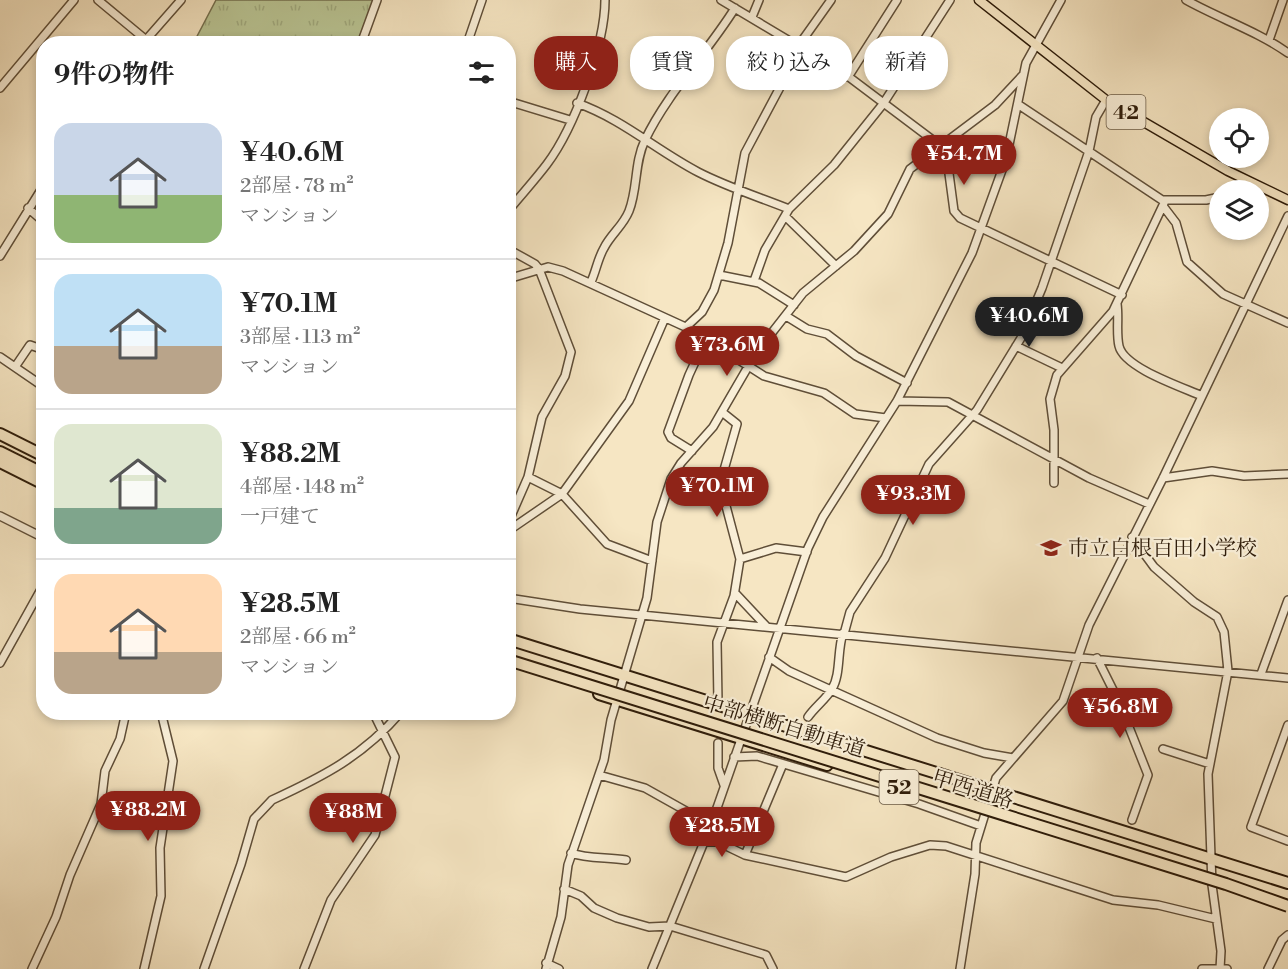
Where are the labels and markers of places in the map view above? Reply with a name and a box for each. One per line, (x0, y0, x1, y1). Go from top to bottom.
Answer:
pin: ¥54.7M (915, 135, 1013, 186)
pin: ¥40.6M (980, 297, 1078, 348)
pin: ¥73.6M (678, 326, 776, 377)
pin: ¥70.1M (668, 467, 766, 518)
pin: ¥93.3M (864, 475, 962, 526)
school or university icon: 市立白根百田小学校 (1039, 536, 1063, 560)
place label: 市立白根百田小学校 (1068, 536, 1257, 562)
pin: ¥56.8M (1071, 688, 1169, 739)
pin: ¥88.2M (99, 791, 197, 842)
pin: ¥88M (317, 793, 389, 844)
pin: ¥28.5M (673, 807, 771, 858)

